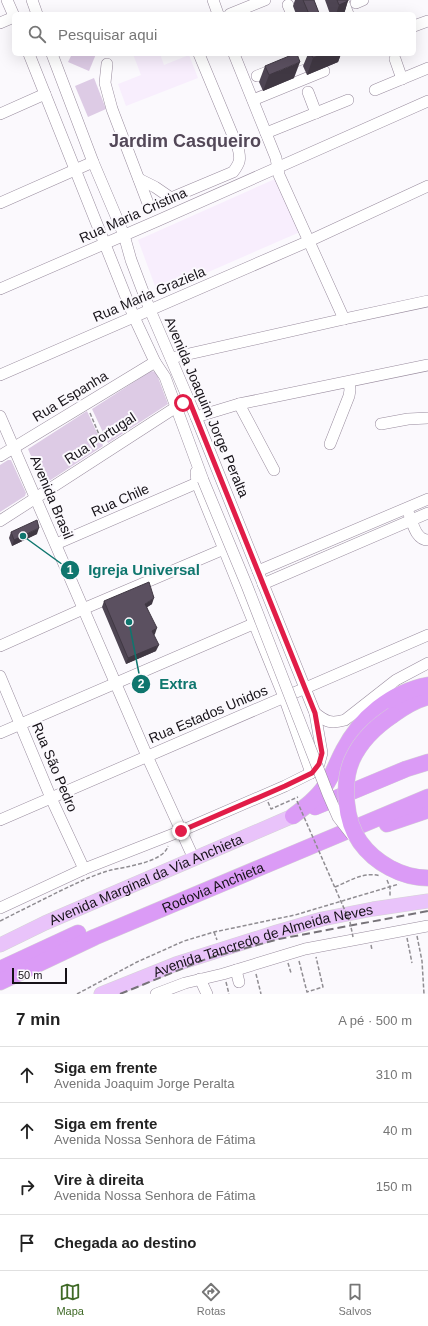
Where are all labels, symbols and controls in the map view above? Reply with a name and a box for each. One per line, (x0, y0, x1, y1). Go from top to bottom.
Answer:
search box (12, 12, 416, 56)
icon: search (26, 23, 48, 45)
text: Pesquisar aqui (58, 26, 157, 43)
district label: Jardim Casqueiro (109, 131, 261, 151)
street label: Rua Maria Cristina (77, 184, 189, 246)
street label: Rua Maria Graziela (90, 263, 208, 325)
street label: Avenida Joaquim Jorge Peralta (162, 314, 252, 500)
street label: Rua Espanha (30, 367, 111, 425)
route start (174, 394, 192, 412)
street label: Rua Portugal (61, 409, 139, 467)
street label: Avenida Brasil (27, 453, 77, 541)
street label: Rua Chile (89, 480, 152, 520)
callout: Igreja Universal (60, 556, 208, 583)
text: Igreja Universal (88, 561, 200, 578)
text: 1 (67, 563, 74, 577)
callout: Extra (131, 670, 204, 697)
text: Extra (159, 675, 197, 692)
text: 2 (138, 677, 145, 691)
street label: Rua Estados Unidos (146, 682, 270, 746)
street label: Rua São Pedro (29, 720, 81, 814)
route end (172, 822, 190, 840)
street label: Avenida Marginal da Via Anchieta (47, 831, 245, 928)
street label: Rodovia Anchieta (159, 859, 266, 916)
street label: Avenida Tancredo de Almeida Neves (151, 901, 374, 980)
scale bar (12, 966, 67, 985)
text: 50 m (18, 969, 42, 981)
text: 7 min (16, 1010, 60, 1029)
text: A pé · 500 m (338, 1013, 412, 1028)
text: Siga em frente (54, 1059, 157, 1076)
icon: ahead (16, 1064, 38, 1086)
text: 310 m (376, 1067, 412, 1082)
text: Avenida Joaquim Jorge Peralta (54, 1076, 234, 1091)
text: Siga em frente (54, 1115, 157, 1132)
icon: ahead (16, 1120, 38, 1142)
text: 40 m (383, 1123, 412, 1138)
text: Avenida Nossa Senhora de Fátima (54, 1132, 255, 1147)
text: Vire à direita (54, 1171, 144, 1188)
icon: right (16, 1176, 38, 1198)
text: 150 m (376, 1179, 412, 1194)
text: Avenida Nossa Senhora de Fátima (54, 1188, 255, 1203)
icon: arrive (16, 1232, 38, 1254)
text: Chegada ao destino (54, 1234, 197, 1251)
tab: Mapa (56, 1281, 84, 1317)
tab: Rotas (197, 1281, 226, 1317)
tab: Salvos (339, 1281, 372, 1317)

